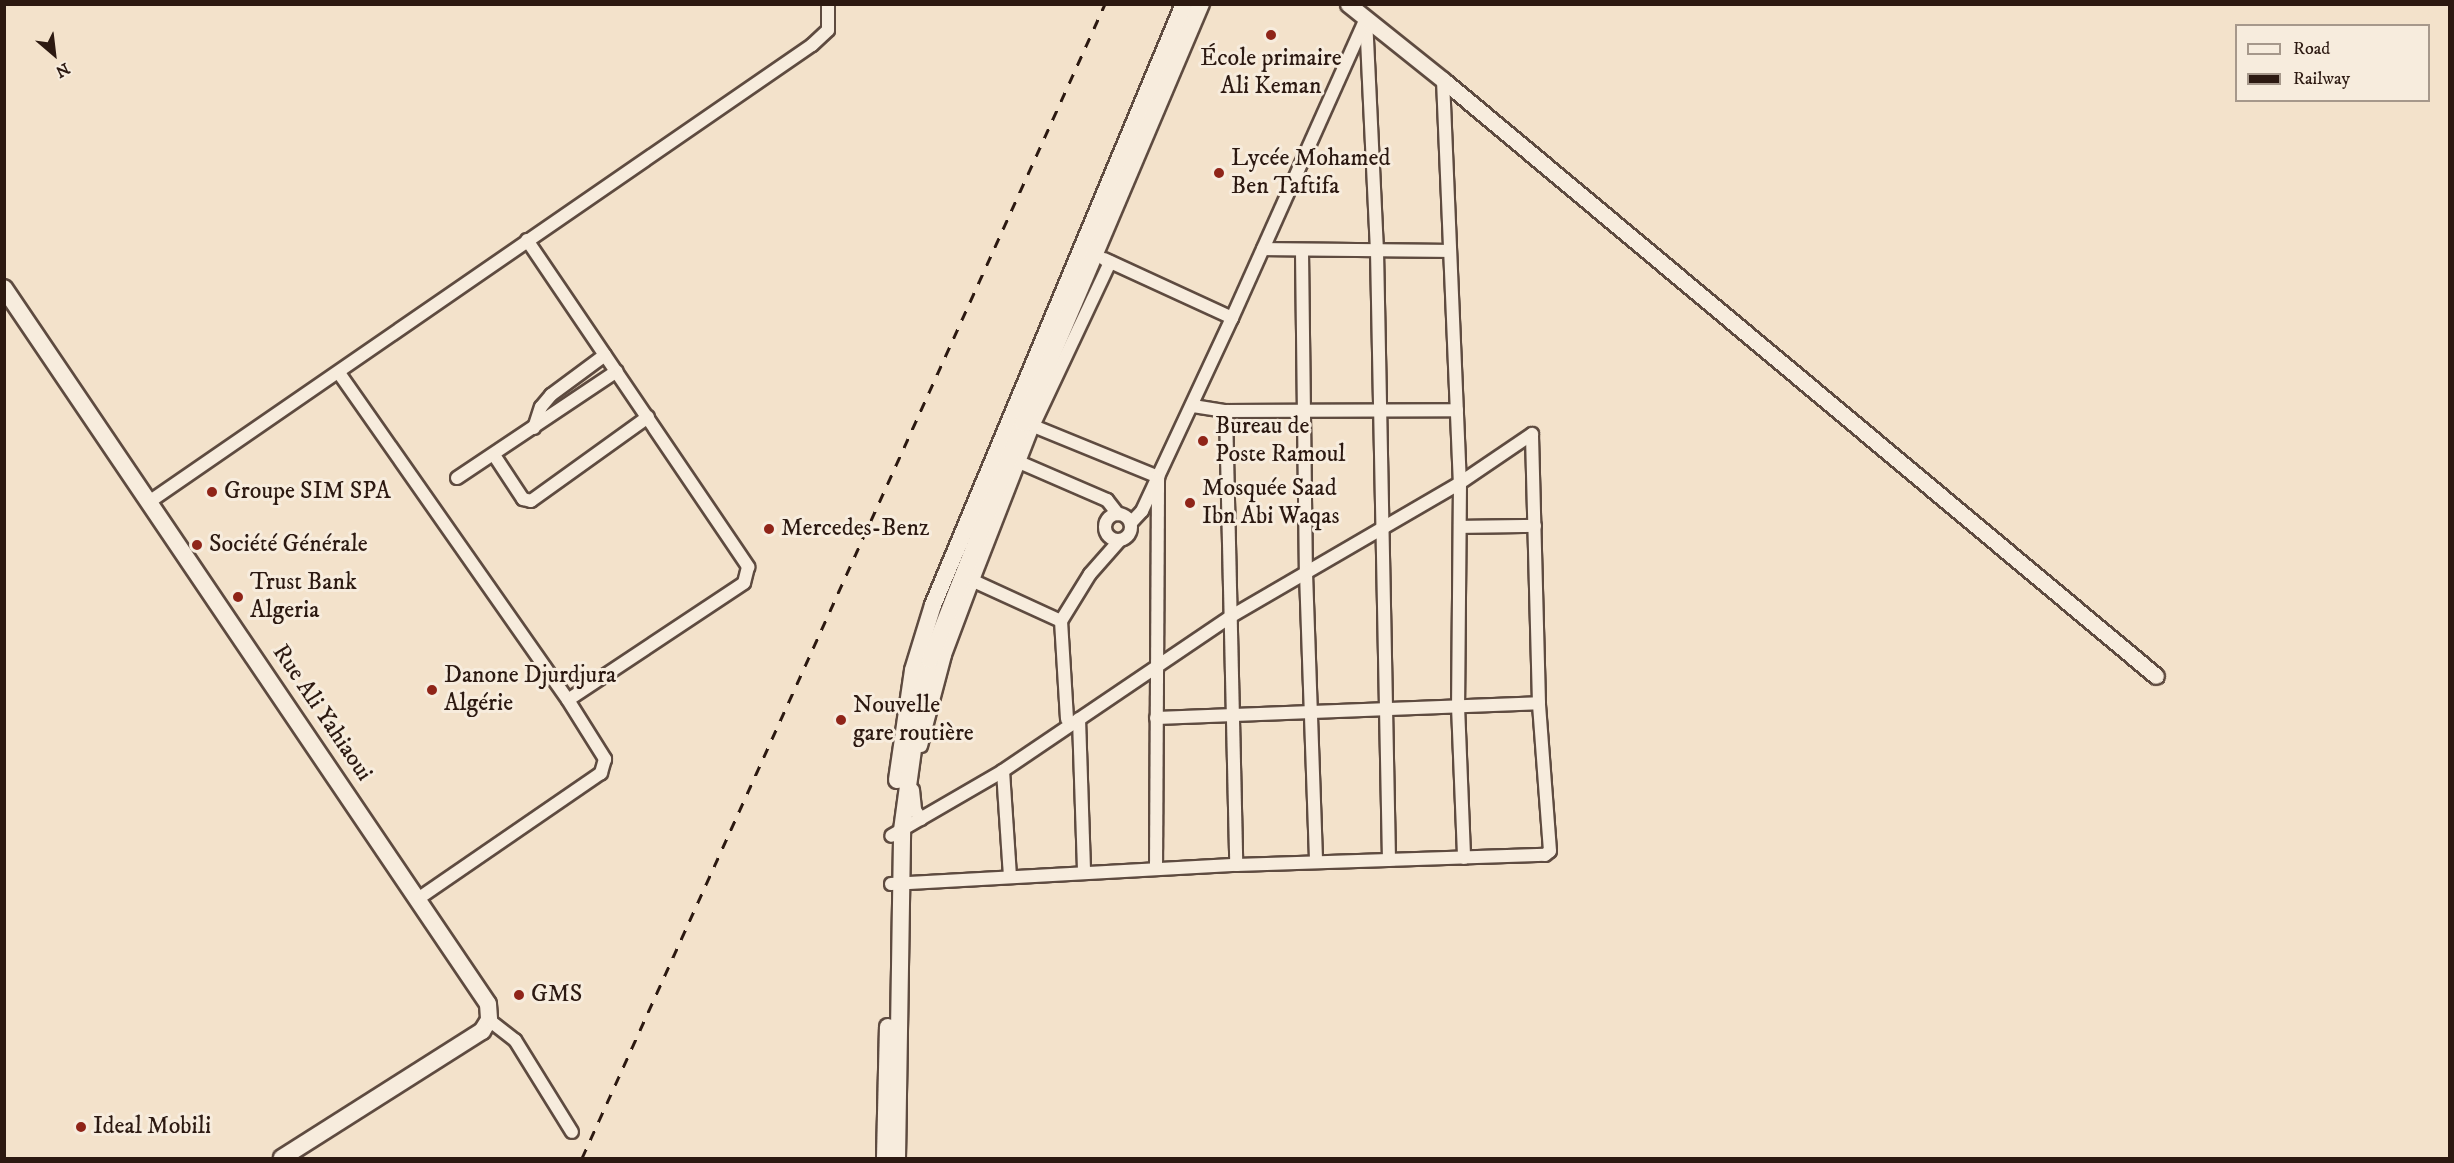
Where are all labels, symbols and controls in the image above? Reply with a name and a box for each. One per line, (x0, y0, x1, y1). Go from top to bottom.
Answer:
north arrow (24, 24, 84, 84)
legend (2235, 24, 2430, 102)
marker: École primaire Ali Keman (1264, 28, 1278, 42)
text: Road (2293, 38, 2330, 60)
place label: École primaire Ali Keman (1200, 45, 1342, 101)
text: N (52, 58, 73, 82)
text: Railway (2293, 68, 2350, 90)
place label: Lycée Mohamed Ben Taftifa (1231, 145, 1390, 201)
marker: Lycée Mohamed Ben Taftifa (1212, 166, 1226, 180)
place label: Bureau de Poste Ramoul (1215, 413, 1346, 469)
marker: Bureau de Poste Ramoul (1196, 434, 1210, 448)
place label: Mosquée Saad Ibn Abi Waqas (1202, 475, 1339, 531)
place label: Groupe SIM SPA (224, 478, 391, 506)
marker: Groupe SIM SPA (205, 485, 219, 499)
marker: Mosquée Saad Ibn Abi Waqas (1183, 496, 1197, 510)
place label: Mercedes-Benz (781, 515, 929, 543)
marker: Mercedes-Benz (762, 522, 776, 536)
place label: Société Générale (209, 531, 368, 559)
marker: Société Générale (190, 538, 204, 552)
place label: Trust Bank Algeria (250, 569, 357, 625)
marker: Trust Bank Algeria (231, 590, 245, 604)
street label: Rue Ali Yahiaoui (266, 639, 378, 787)
place label: Danone Djurdjura Algérie (444, 662, 616, 718)
marker: Danone Djurdjura Algérie (425, 683, 439, 697)
place label: Nouvelle gare routière (853, 692, 974, 748)
marker: Nouvelle gare routière (834, 713, 848, 727)
place label: GMS (531, 981, 582, 1009)
marker: GMS (512, 988, 526, 1002)
place label: Ideal Mobili (93, 1113, 211, 1141)
marker: Ideal Mobili (74, 1120, 88, 1134)

